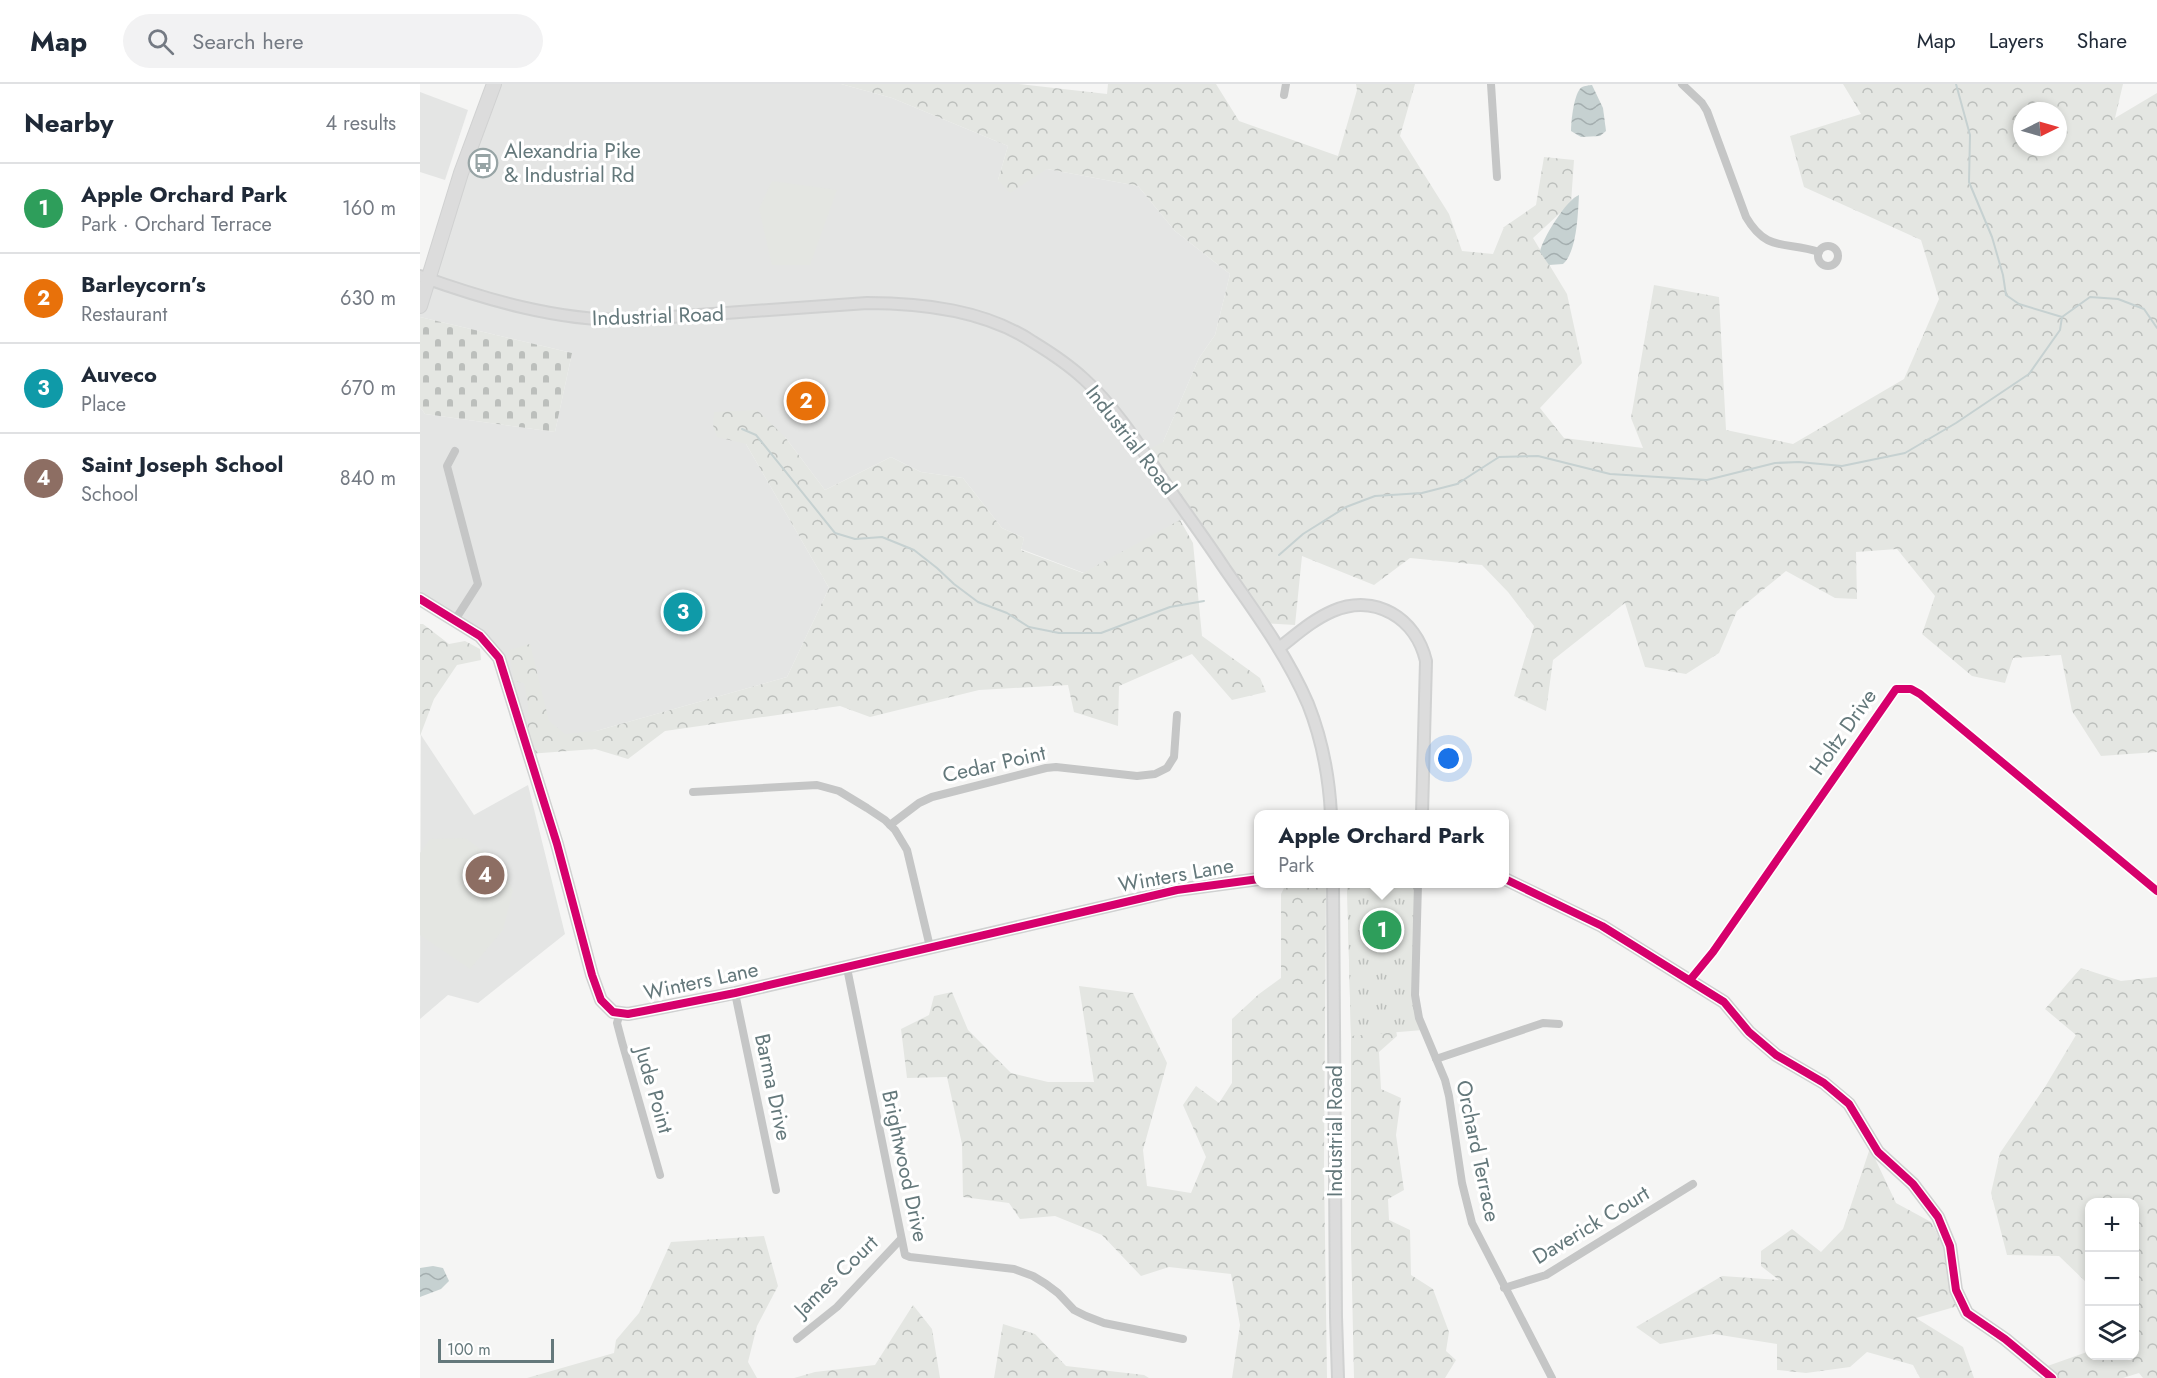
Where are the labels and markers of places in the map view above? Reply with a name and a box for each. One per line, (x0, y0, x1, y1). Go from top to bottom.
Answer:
place label: Alexandria Pike & Industrial Rd (504, 136, 641, 190)
bus stop icon: Alexandria Pike & Industrial Rd (467, 147, 499, 179)
pin: 2 (786, 378, 826, 424)
pin: 3 (664, 590, 702, 634)
pin: 4 (466, 852, 504, 898)
pin: 1 (1362, 908, 1402, 952)

